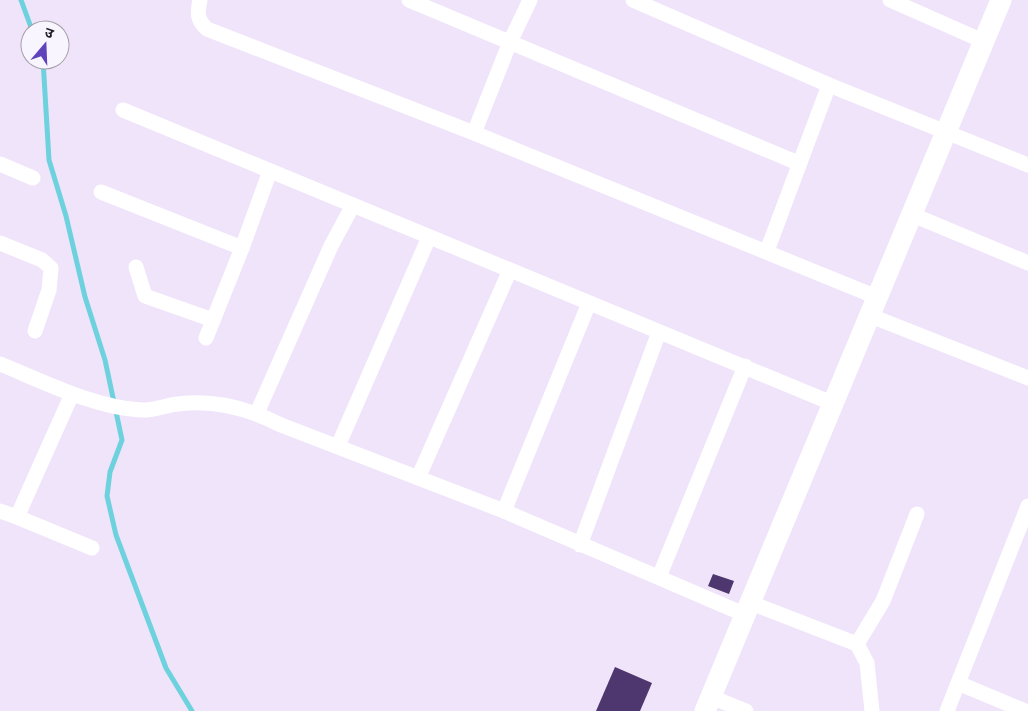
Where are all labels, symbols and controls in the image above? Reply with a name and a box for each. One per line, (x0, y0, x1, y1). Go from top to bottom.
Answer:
north arrow (20, 20, 70, 70)
text: उ (43, 23, 57, 42)

